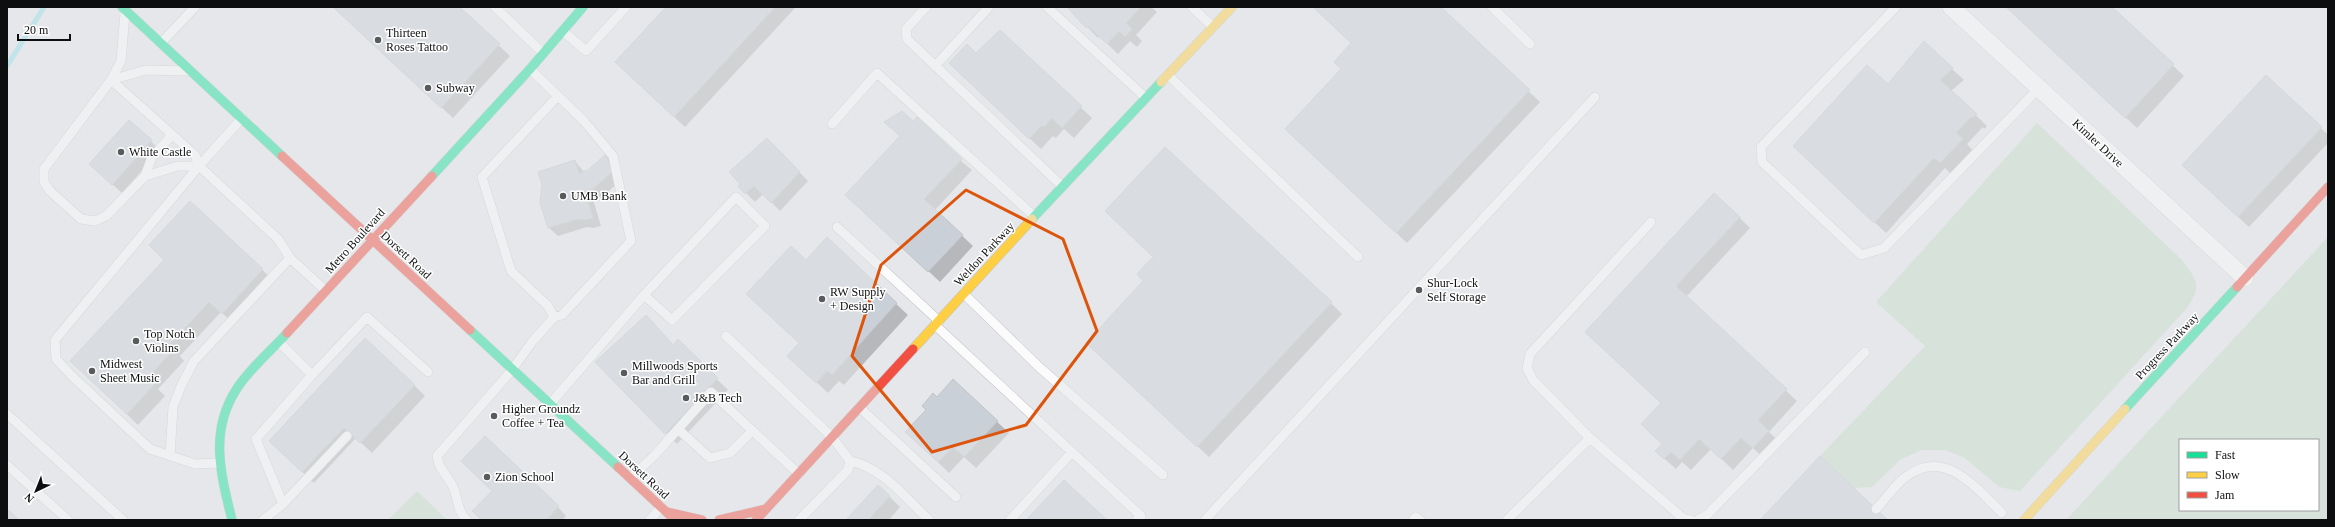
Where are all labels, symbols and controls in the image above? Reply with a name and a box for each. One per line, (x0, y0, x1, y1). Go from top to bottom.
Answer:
scale bar (18, 16, 70, 42)
text: 20 m (24, 23, 49, 37)
place label: Thirteen Roses Tattoo (386, 26, 448, 54)
marker: Thirteen Roses Tattoo (373, 35, 383, 45)
place label: Subway (436, 81, 475, 95)
marker: Subway (423, 83, 433, 93)
street label: Kimler Drive (2070, 116, 2126, 170)
place label: White Castle (129, 145, 191, 159)
marker: White Castle (116, 147, 126, 157)
place label: UMB Bank (571, 189, 627, 203)
marker: UMB Bank (558, 191, 568, 201)
street label: Metro Boulevard (322, 206, 388, 276)
street label: Weldon Parkway (951, 219, 1017, 289)
street label: Dorsett Road (378, 228, 434, 282)
place label: Shur-Lock Self Storage (1427, 276, 1486, 304)
place label: RW Supply + Design (830, 285, 885, 313)
marker: Shur-Lock Self Storage (1414, 285, 1424, 295)
marker: RW Supply + Design (817, 294, 827, 304)
street label: Progress Parkway (2132, 310, 2202, 382)
place label: Top Notch Violins (144, 327, 195, 355)
marker: Top Notch Violins (131, 336, 141, 346)
place label: Midwest Sheet Music (100, 357, 160, 385)
place label: Millwoods Sports Bar and Grill (632, 359, 718, 387)
marker: Midwest Sheet Music (87, 366, 97, 376)
marker: Millwoods Sports Bar and Grill (619, 368, 629, 378)
place label: J&B Tech (694, 391, 742, 405)
marker: J&B Tech (681, 393, 691, 403)
place label: Higher Groundz Coffee + Tea (502, 402, 580, 430)
marker: Higher Groundz Coffee + Tea (489, 411, 499, 421)
legend (2179, 439, 2319, 511)
street label: Dorsett Road (616, 448, 672, 502)
text: Fast (2215, 448, 2236, 462)
text: Slow (2215, 468, 2240, 482)
place label: Zion School (495, 470, 555, 484)
north arrow (16, 471, 56, 511)
marker: Zion School (482, 472, 492, 482)
text: Jam (2215, 488, 2235, 502)
text: N (22, 491, 36, 505)

